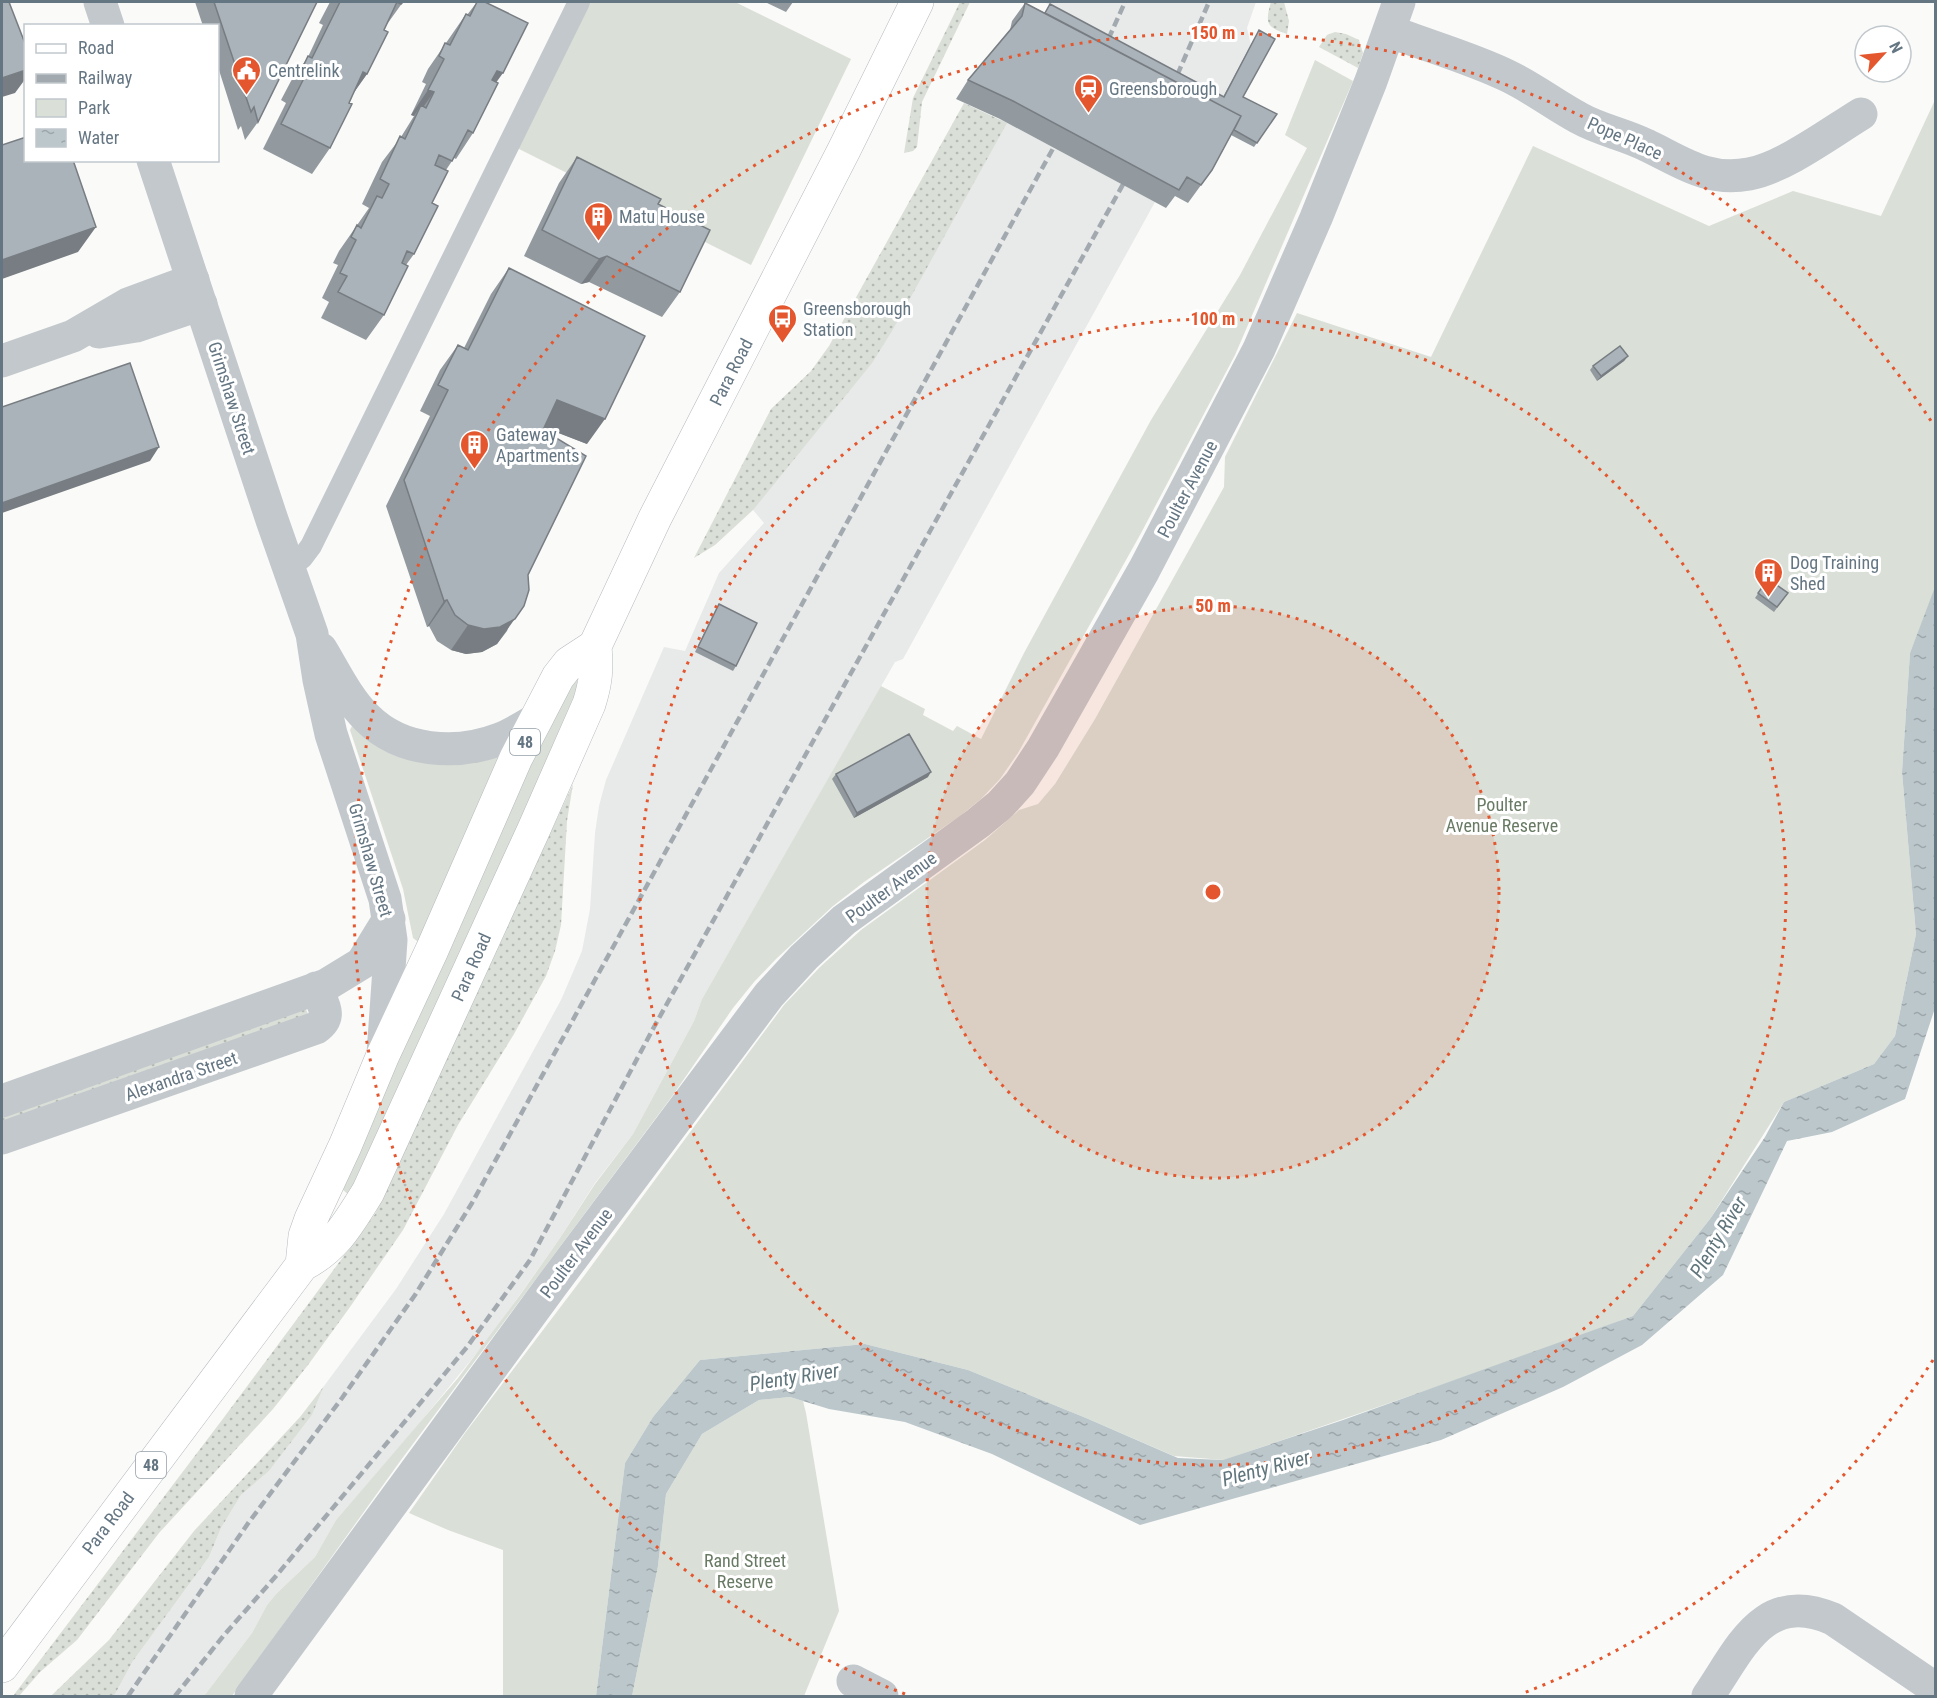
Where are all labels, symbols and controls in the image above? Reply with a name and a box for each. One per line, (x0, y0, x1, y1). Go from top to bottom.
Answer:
text: 150 m (1191, 22, 1235, 43)
legend (24, 24, 219, 162)
north arrow (1853, 24, 1913, 84)
text: Road (78, 37, 114, 58)
text: N (1885, 39, 1907, 56)
public building icon: Centrelink (231, 54, 263, 96)
place label: Centrelink (268, 60, 340, 81)
text: Railway (78, 67, 133, 88)
station icon: Greensborough (1072, 72, 1104, 114)
place label: Greensborough (1109, 78, 1217, 99)
text: Park (78, 97, 110, 118)
street label: Pope Place (1584, 112, 1666, 164)
text: Water (78, 127, 120, 148)
building icon: Matu House (582, 200, 614, 242)
place label: Matu House (619, 206, 705, 227)
place label: Greensborough Station (803, 298, 911, 340)
bus stop icon: Greensborough Station (766, 302, 798, 344)
text: 100 m (1191, 308, 1235, 329)
street label: Para Road (705, 335, 757, 409)
street label: Grimshaw Street (204, 339, 260, 457)
place label: Gateway Apartments (496, 424, 579, 466)
building icon: Gateway Apartments (459, 428, 491, 470)
street label: Poulter Avenue (1153, 437, 1221, 541)
place label: Dog Training Shed (1790, 552, 1879, 594)
building icon: Dog Training Shed (1753, 556, 1785, 598)
text: 50 m (1195, 595, 1231, 616)
road number: 48 (510, 729, 540, 755)
park label: Poulter Avenue Reserve (1446, 794, 1558, 836)
street label: Grimshaw Street (345, 801, 397, 919)
street label: Poulter Avenue (842, 847, 940, 927)
centre of rings (1203, 882, 1223, 902)
street label: Para Road (447, 930, 495, 1004)
street label: Alexandra Street (122, 1047, 240, 1105)
water label: Plenty River (1685, 1191, 1752, 1282)
street label: Poulter Avenue (535, 1204, 617, 1302)
water label: Plenty River (748, 1358, 841, 1396)
water label: Plenty River (1219, 1444, 1314, 1491)
road number: 48 (136, 1452, 166, 1478)
street label: Para Road (78, 1488, 138, 1558)
park label: Rand Street Reserve (704, 1550, 786, 1592)

